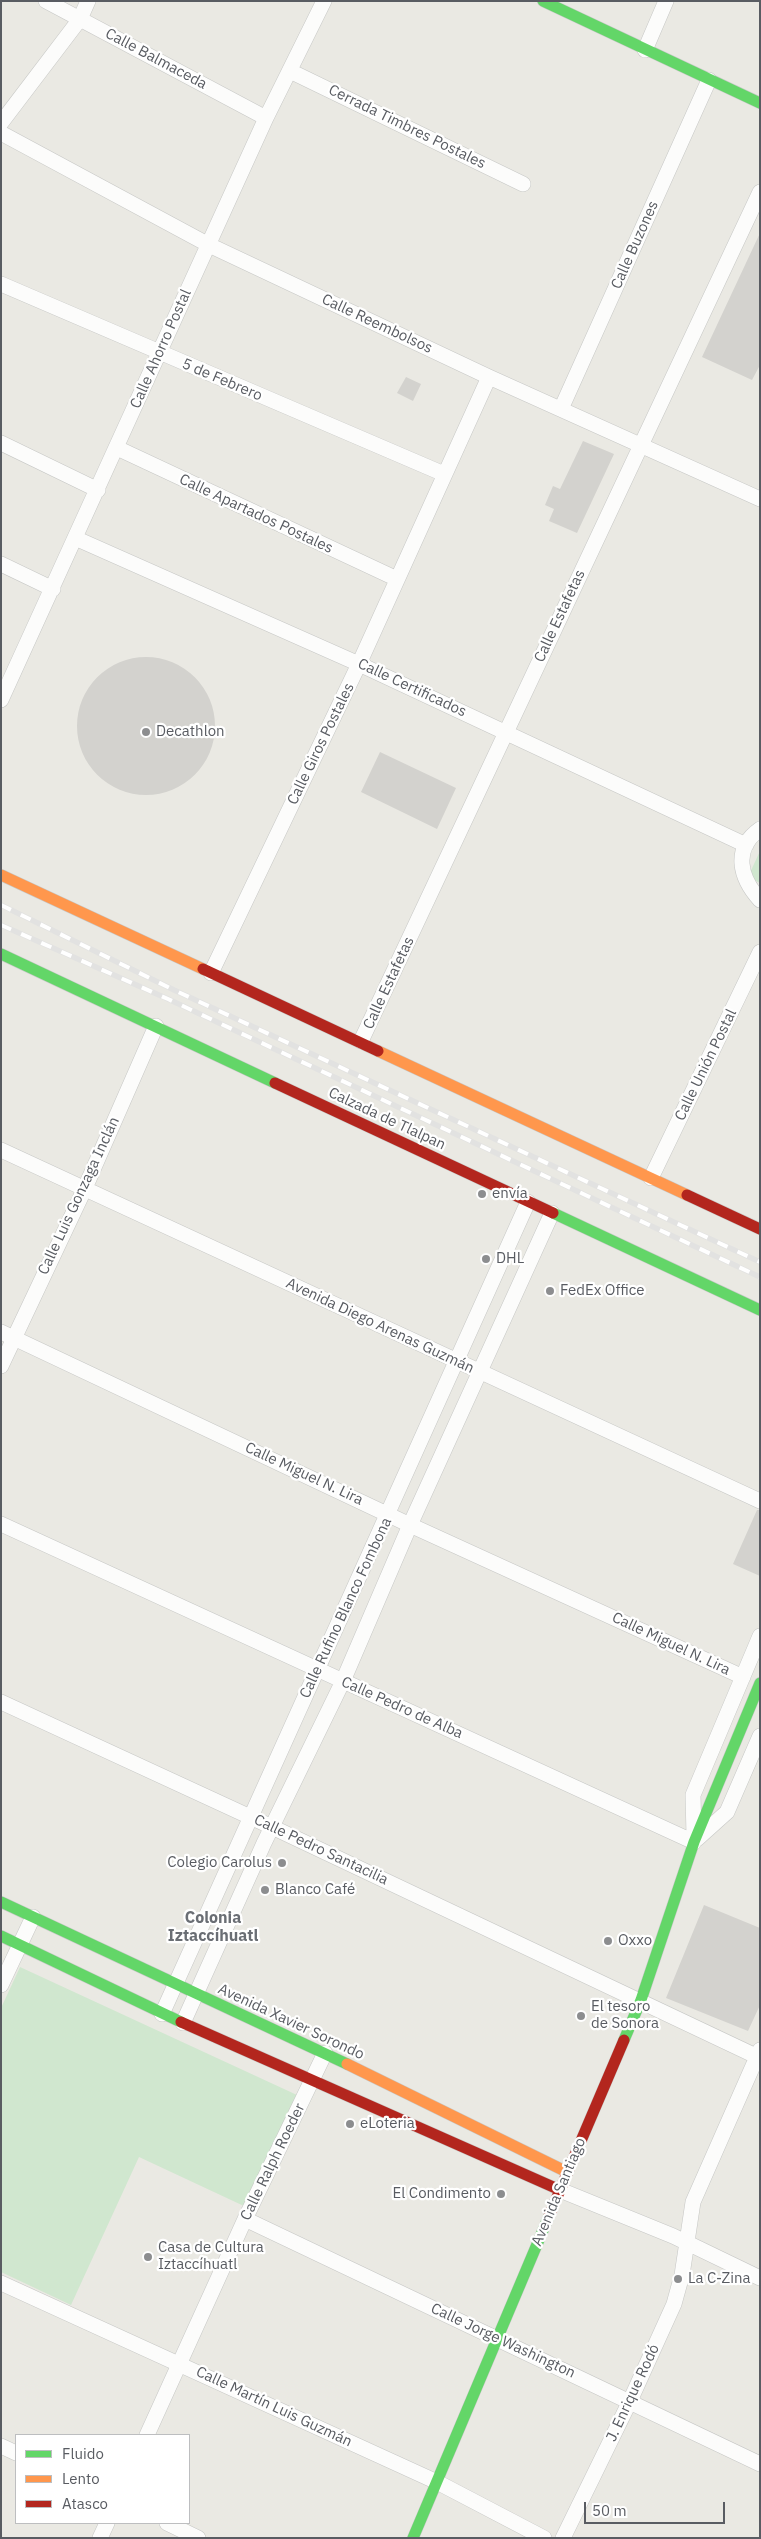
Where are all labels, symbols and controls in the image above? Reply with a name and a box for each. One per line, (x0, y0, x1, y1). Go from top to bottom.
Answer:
street label: Calle Balmaceda (102, 25, 210, 93)
street label: Cerrada Timbres Postales (325, 81, 489, 173)
street label: Calle Buzones (608, 198, 662, 292)
street label: Calle Ahorro Postal (127, 287, 195, 411)
street label: Calle Reembolsos (319, 290, 435, 358)
street label: 5 de Febrero (179, 355, 265, 405)
street label: Calle Apartados Postales (176, 470, 336, 558)
street label: Calle Estafetas (531, 567, 589, 665)
street label: Calle Certificados (355, 655, 469, 721)
street label: Calle Giros Postales (284, 680, 358, 808)
place label: Decathlon (156, 723, 225, 741)
marker: Decathlon (140, 726, 152, 738)
street label: Calle Estafetas (360, 934, 418, 1032)
street label: Calle Unión Postal (671, 1006, 741, 1124)
street label: Calzada de Tlalpan (326, 1084, 448, 1154)
street label: Calle Luis Gonzaga Inclán (34, 1114, 124, 1278)
place label: envía (492, 1185, 528, 1203)
marker: envía (476, 1188, 488, 1200)
place label: DHL (496, 1250, 524, 1268)
marker: DHL (480, 1253, 492, 1265)
street label: Avenida Diego Arenas Guzmán (283, 1274, 477, 1378)
place label: FedEx Office (560, 1282, 645, 1300)
marker: FedEx Office (544, 1285, 556, 1297)
street label: Calle Miguel N. Lira (242, 1439, 366, 1509)
street label: Calle Rufino Blanco Fombona (296, 1515, 396, 1701)
street label: Calle Miguel N. Lira (609, 1609, 733, 1679)
street label: Calle Pedro de Alba (338, 1673, 466, 1743)
street label: Calle Pedro Santacilia (251, 1811, 391, 1889)
place label: Colegio Carolus (167, 1854, 272, 1872)
marker: Colegio Carolus (276, 1857, 288, 1869)
place label: Blanco Café (275, 1881, 355, 1899)
marker: Blanco Café (259, 1884, 271, 1896)
district label: Colonia Iztaccíhuatl (168, 1908, 258, 1946)
place label: Oxxo (618, 1932, 652, 1950)
marker: Oxxo (602, 1935, 614, 1947)
street label: Avenida Xavier Sorondo (215, 1980, 367, 2064)
place label: El tesoro de Sonora (591, 1998, 659, 2033)
marker: El tesoro de Sonora (575, 2010, 587, 2022)
street label: Calle Ralph Roeder (237, 2101, 309, 2223)
place label: eLoteria (360, 2115, 415, 2133)
marker: eLoteria (344, 2118, 356, 2130)
street label: Avenida Santiago (528, 2135, 590, 2249)
place label: El Condimento (392, 2185, 491, 2203)
marker: El Condimento (495, 2188, 507, 2200)
place label: Casa de Cultura Iztaccíhuatl (158, 2239, 264, 2274)
marker: Casa de Cultura Iztaccíhuatl (142, 2251, 154, 2263)
place label: La C-Zina (688, 2270, 750, 2288)
marker: La C-Zina (672, 2273, 684, 2285)
street label: Calle Jorge Washington (428, 2300, 578, 2382)
street label: J. Enrique Rodó (603, 2341, 663, 2445)
street label: Calle Martín Luis Guzmán (193, 2363, 355, 2451)
legend (15, 2434, 190, 2524)
text: Fluido (62, 2444, 104, 2463)
text: Lento (62, 2469, 100, 2488)
scale bar (586, 2492, 727, 2524)
text: Atasco (62, 2494, 108, 2513)
text: 50 m (592, 2501, 627, 2520)

